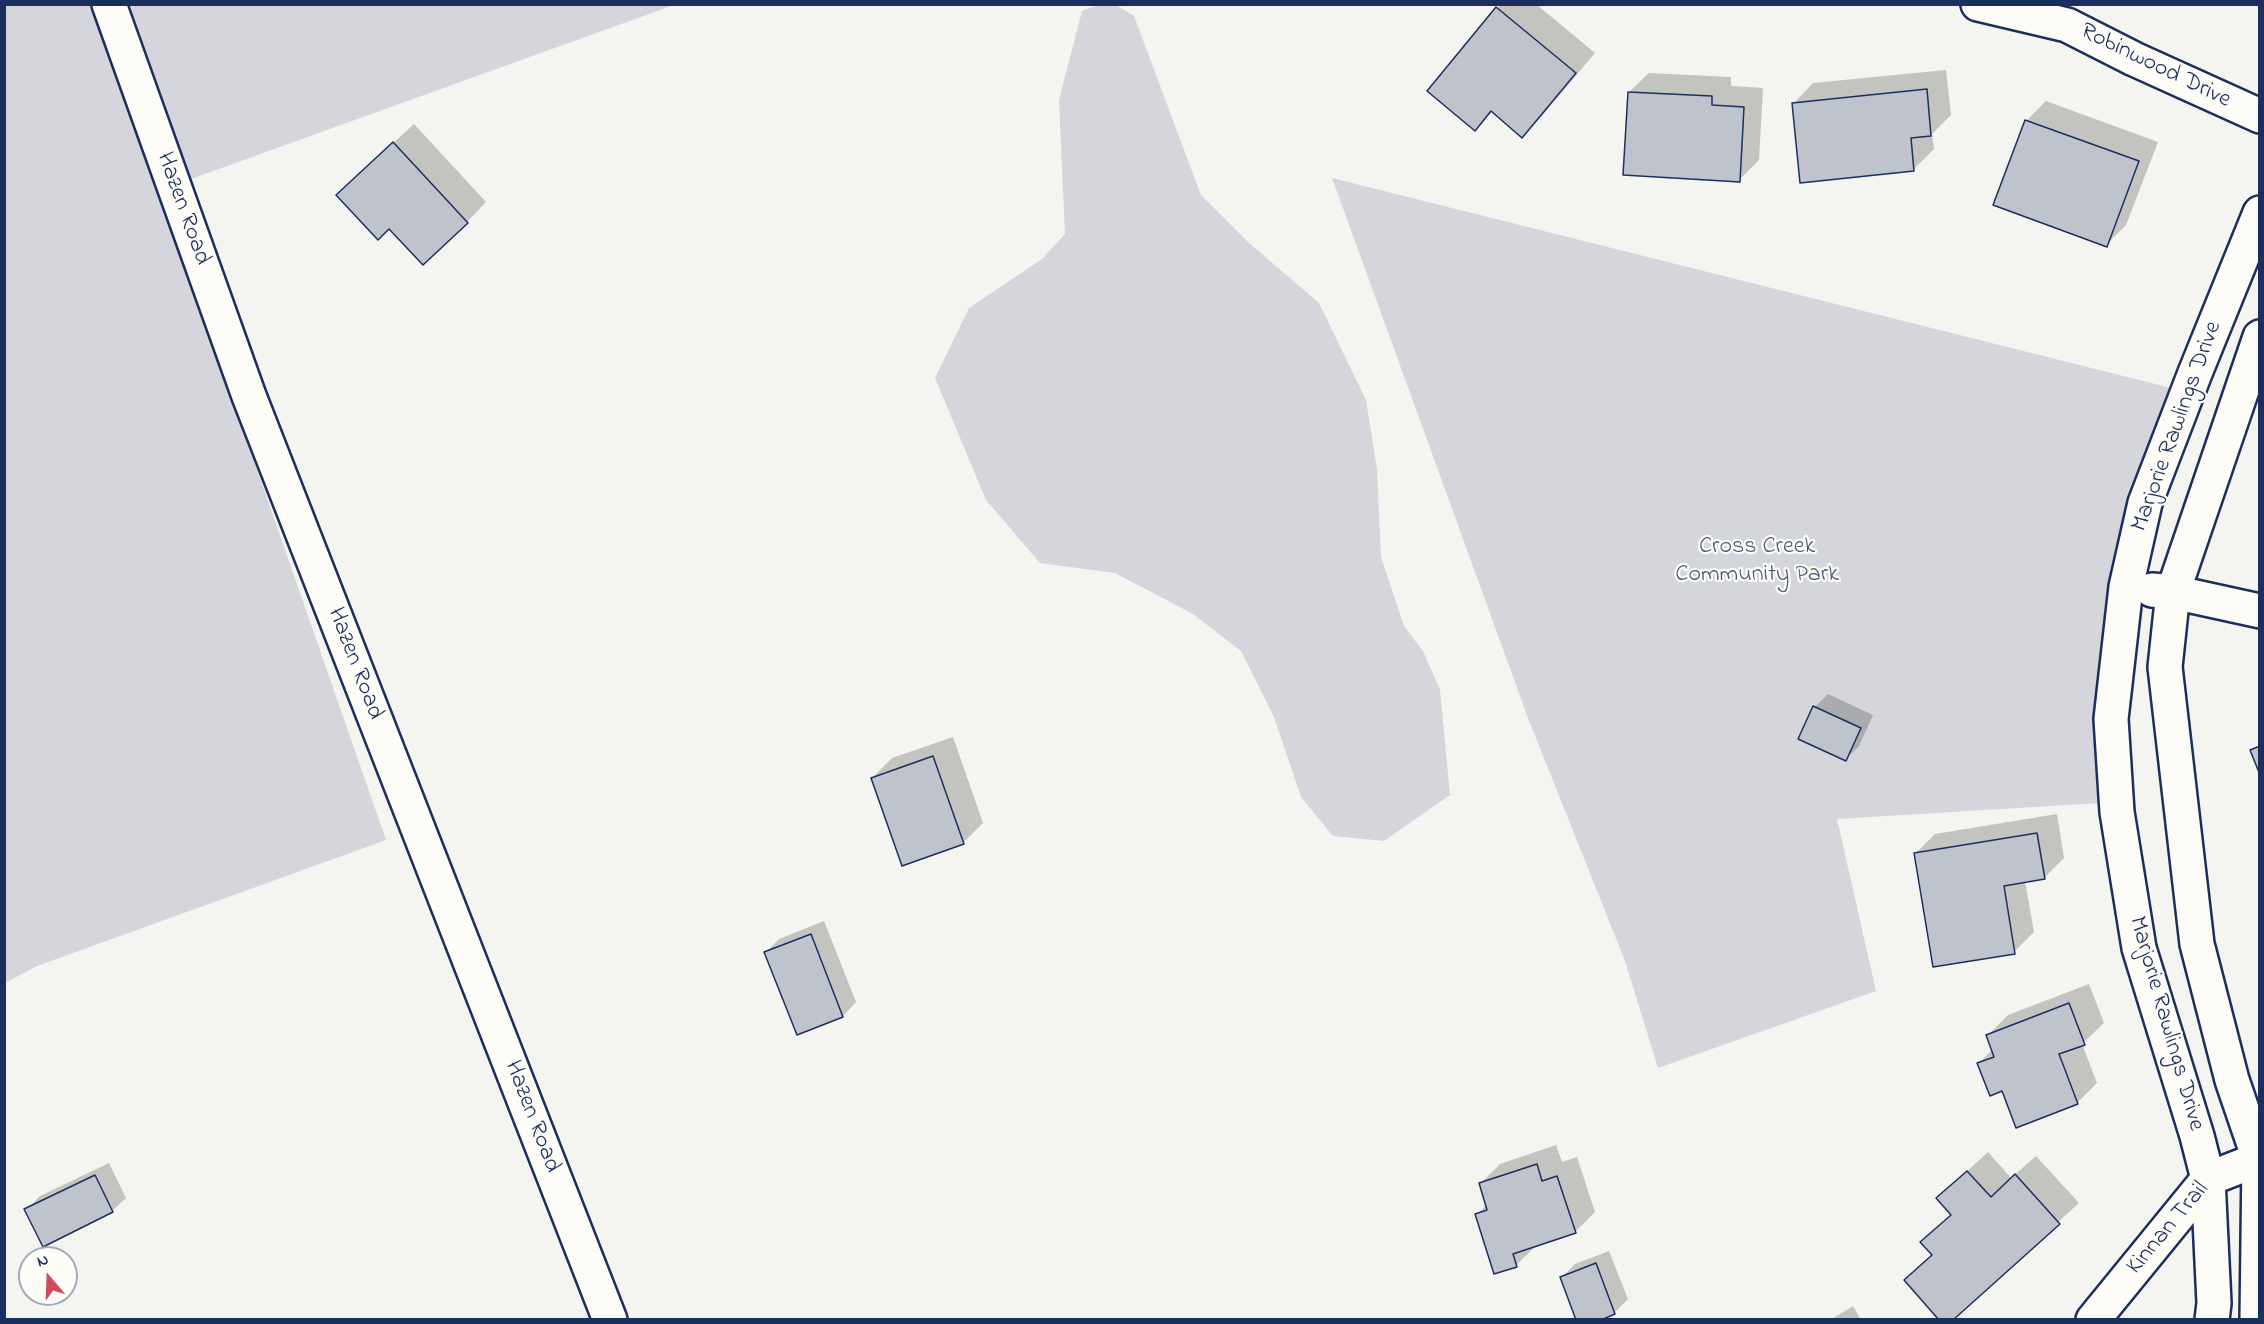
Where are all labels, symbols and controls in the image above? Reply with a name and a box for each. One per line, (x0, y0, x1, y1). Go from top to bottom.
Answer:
street label: Robinwood Drive (2075, 18, 2235, 116)
street label: Hazen Road (148, 149, 216, 269)
street label: Marjorie Rawlings Drive (2127, 318, 2229, 536)
park label: Cross Creek Community Park (1675, 534, 1839, 590)
street label: Hazen Road (319, 604, 389, 724)
street label: Marjorie Rawlings Drive (2121, 914, 2209, 1134)
street label: Hazen Road (496, 1057, 566, 1177)
street label: Kinnan Trail (2122, 1176, 2216, 1282)
north arrow (18, 1246, 78, 1306)
text: N (34, 1248, 52, 1274)

